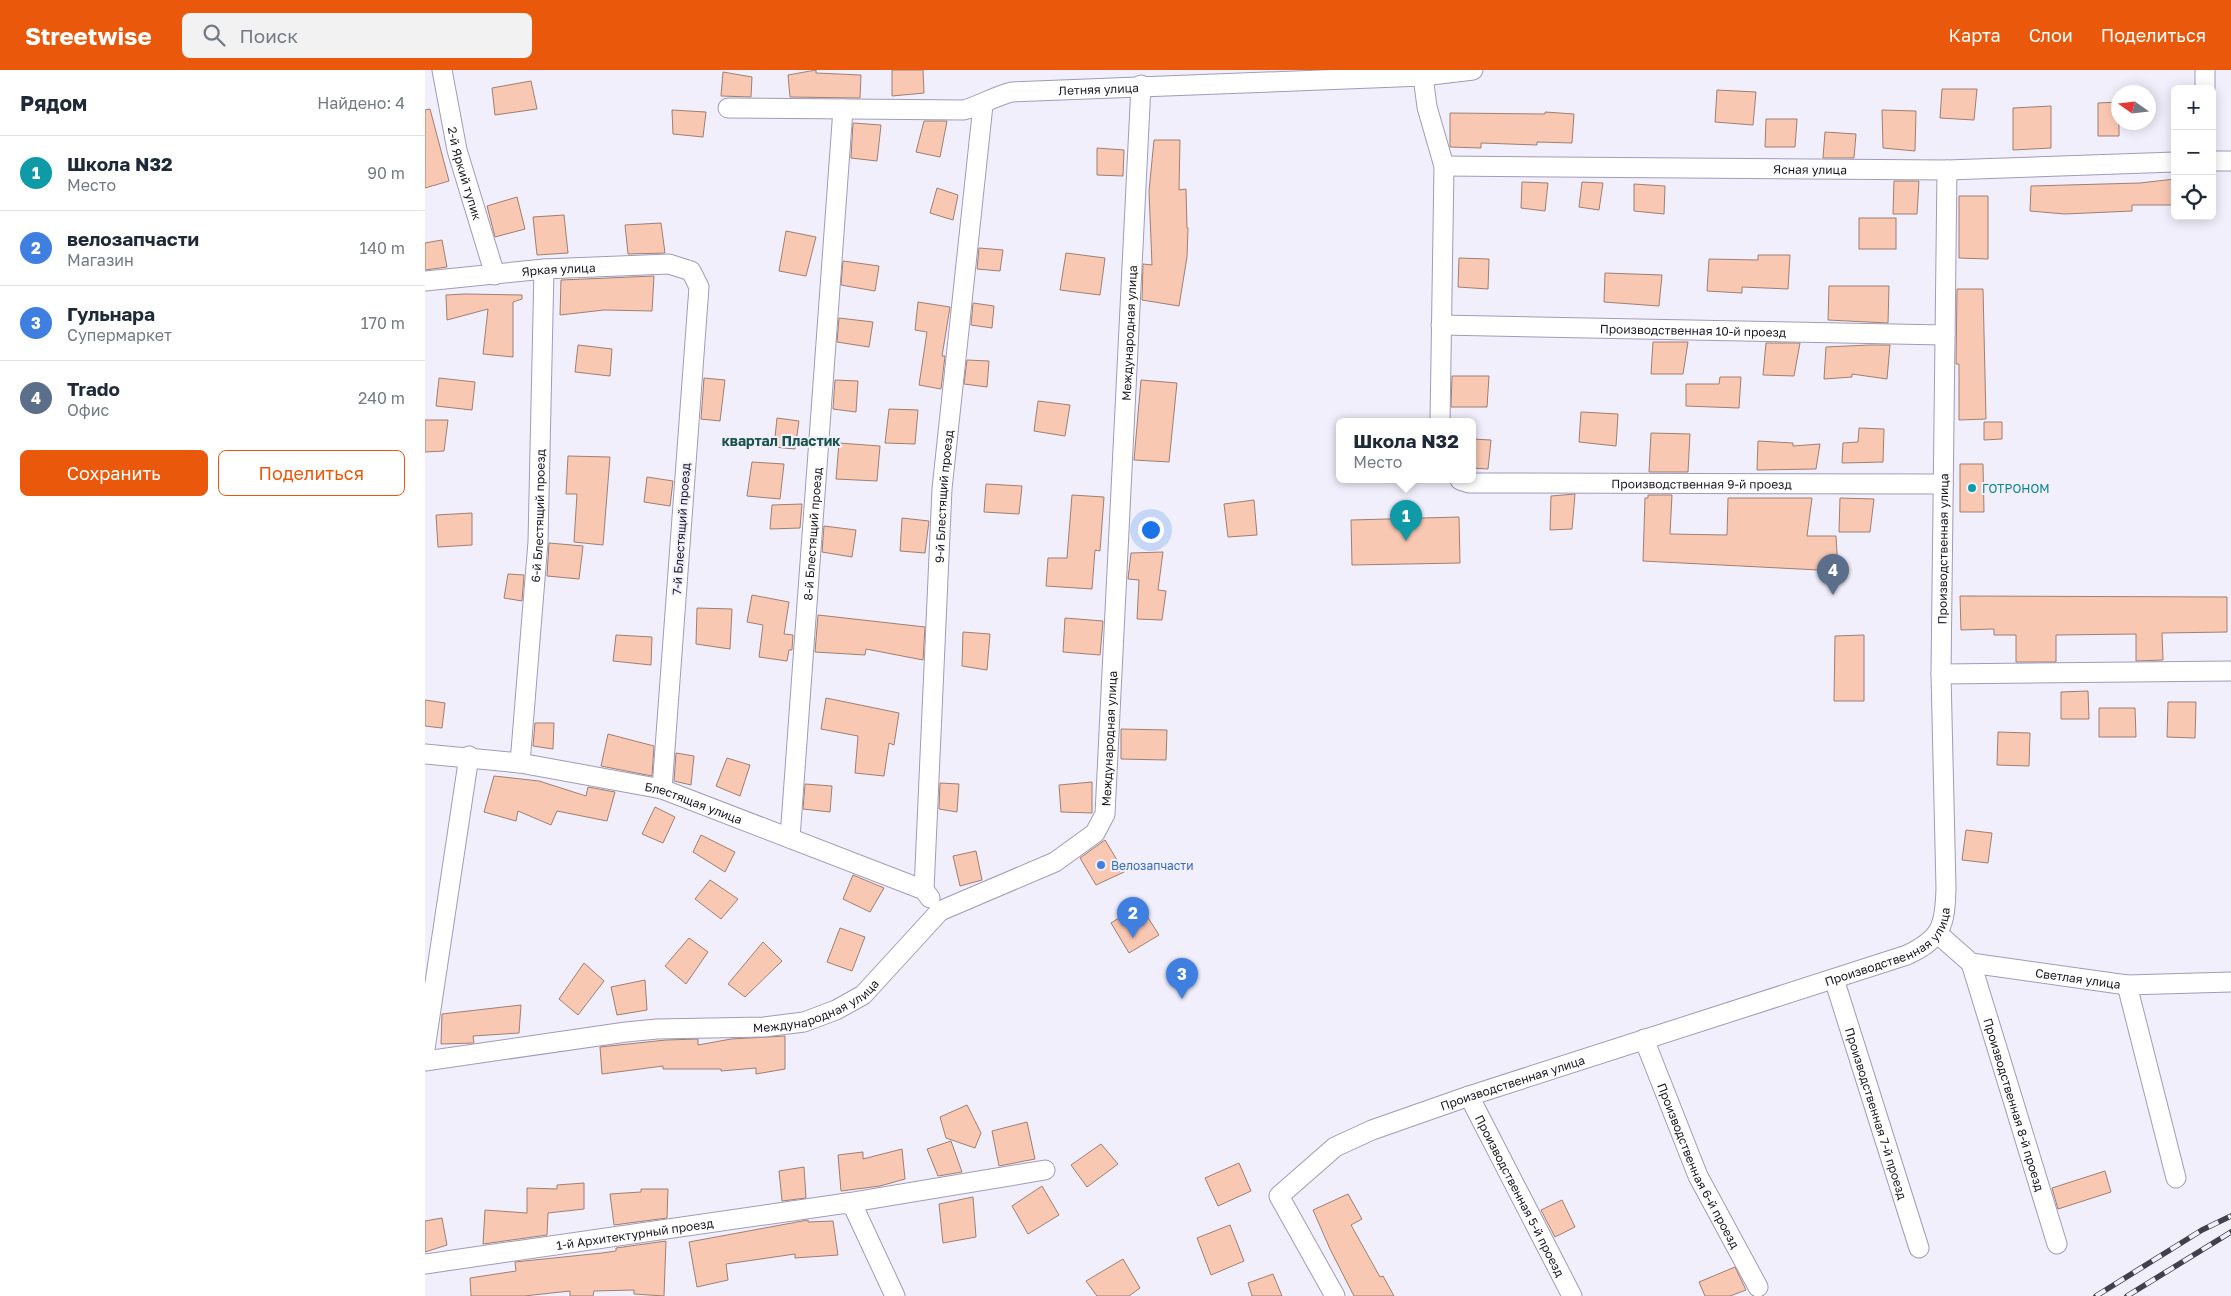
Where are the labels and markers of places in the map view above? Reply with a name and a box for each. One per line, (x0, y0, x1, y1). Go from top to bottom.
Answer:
place label: ГОТРОНОМ (1982, 481, 2050, 496)
marker: ГОТРОНОМ (1966, 482, 1978, 494)
pin: 1 (1390, 500, 1422, 541)
pin: 4 (1817, 554, 1849, 595)
place label: Велозапчасти (1111, 858, 1194, 873)
marker: Велозапчасти (1095, 859, 1107, 871)
pin: 2 (1117, 897, 1149, 938)
pin: 3 (1166, 958, 1198, 999)

